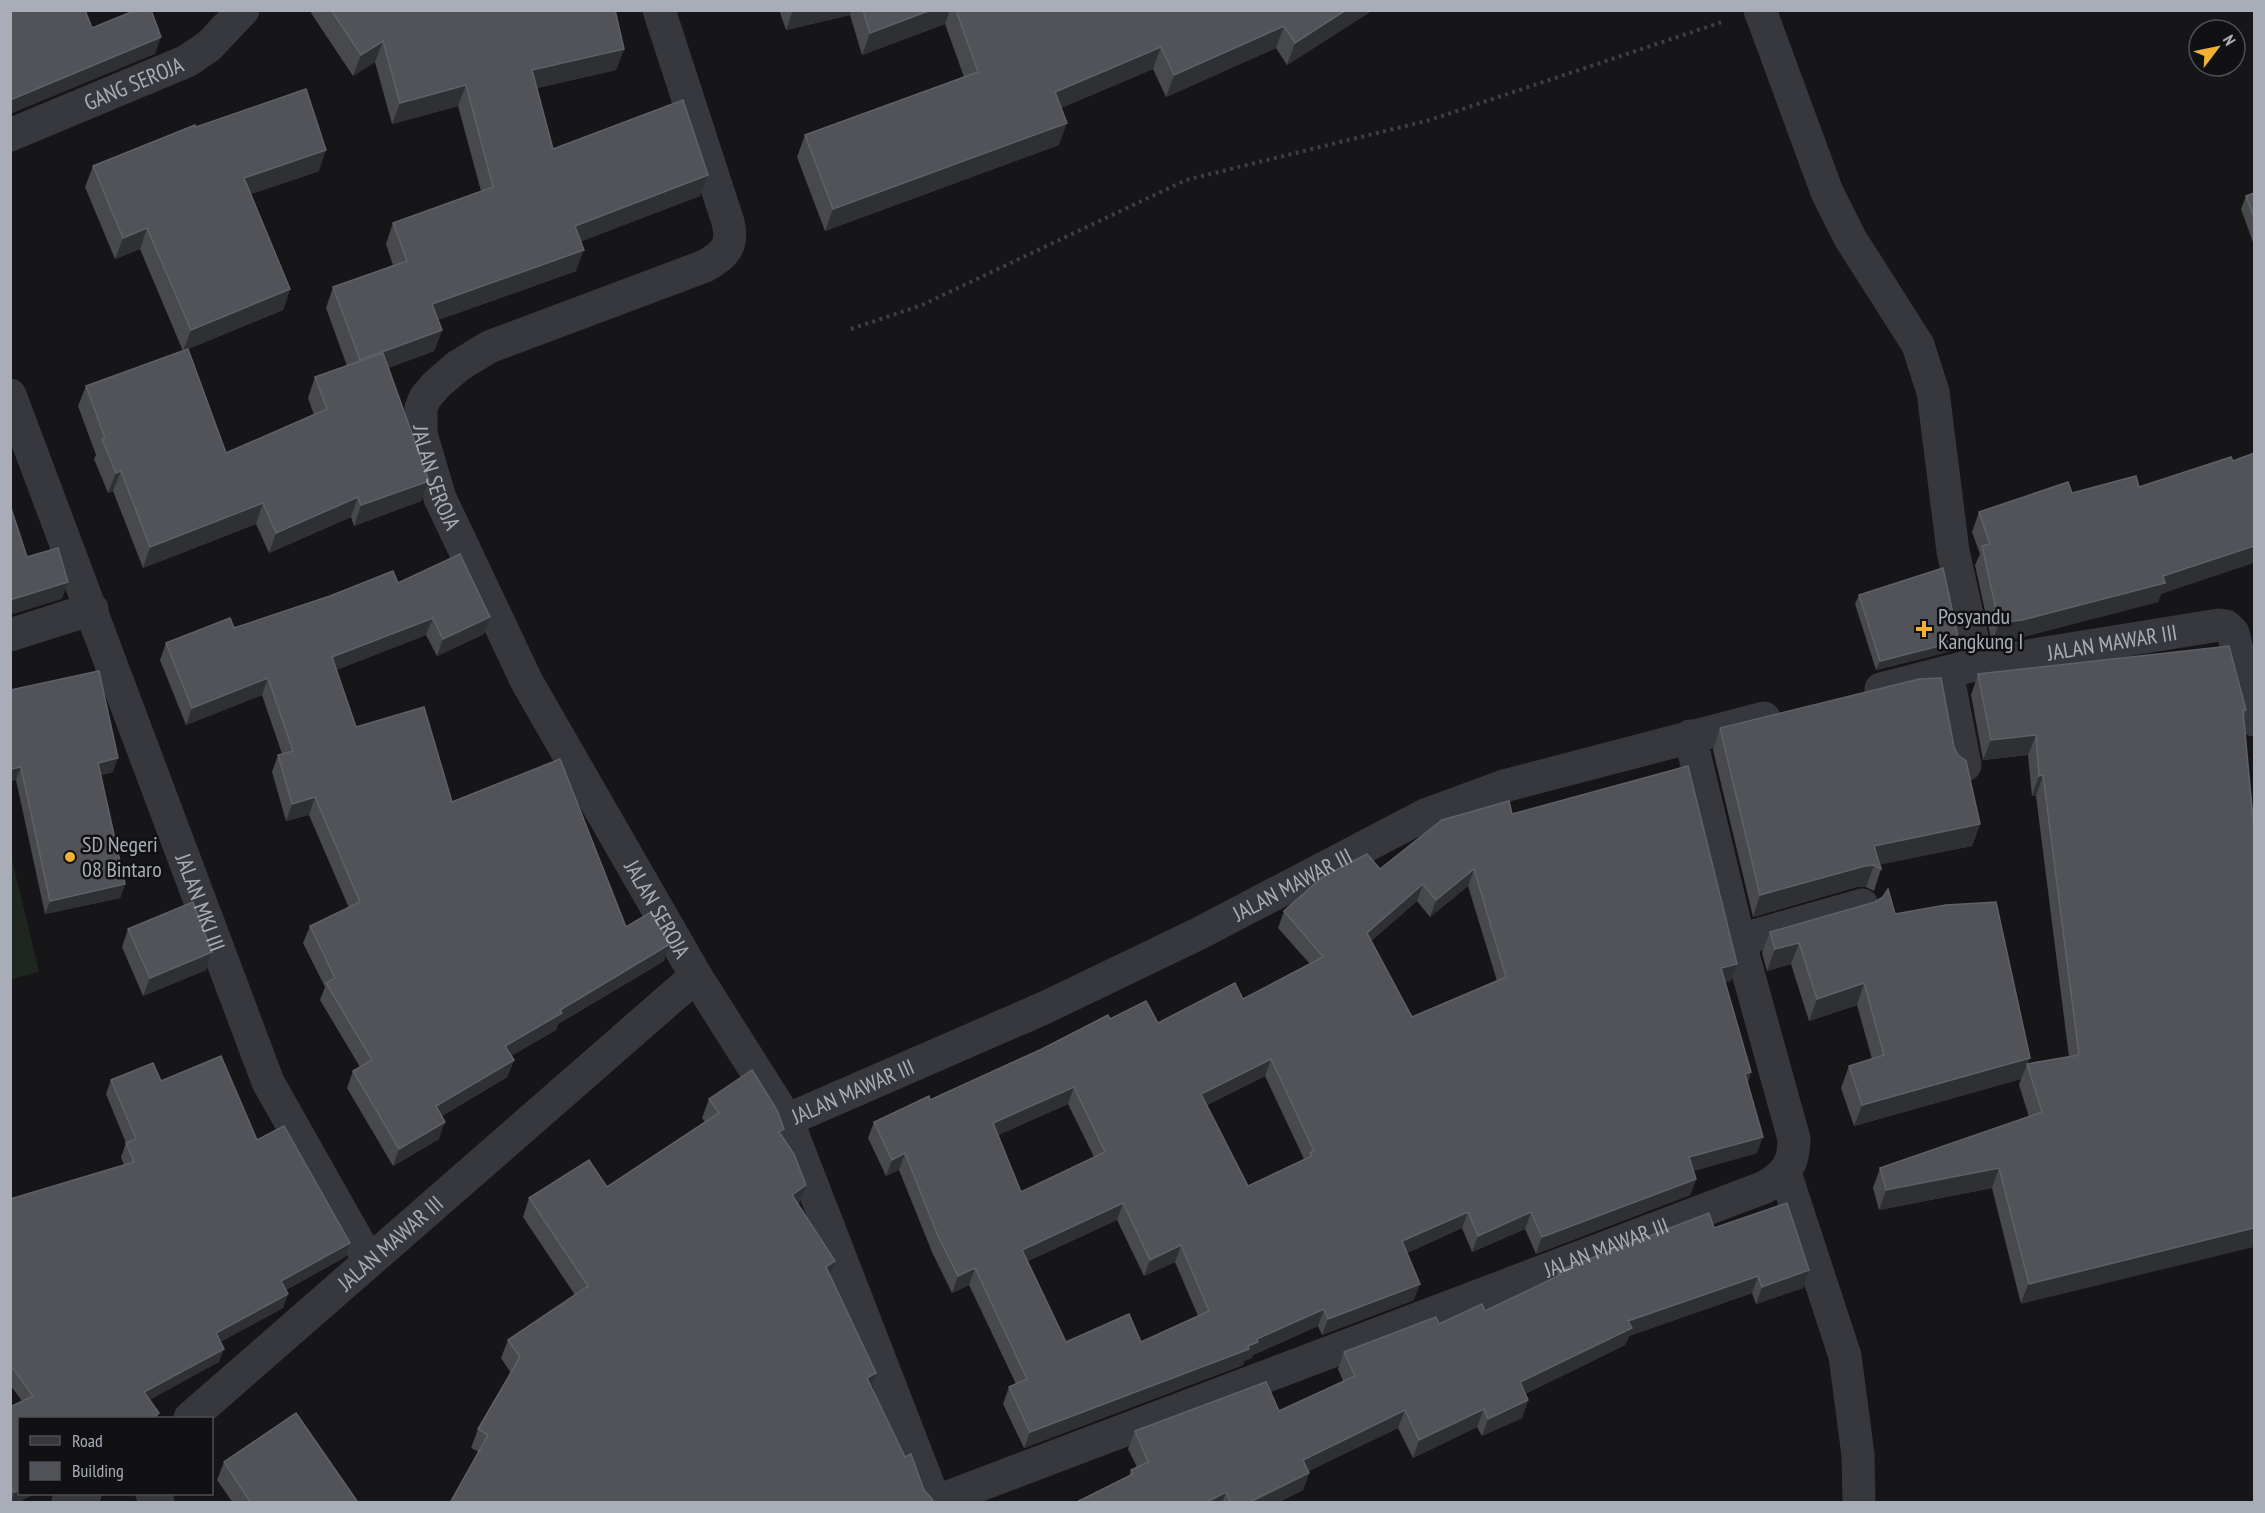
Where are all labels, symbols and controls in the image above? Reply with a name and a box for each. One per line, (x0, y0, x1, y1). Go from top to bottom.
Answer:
north arrow (2187, 18, 2247, 78)
text: N (2219, 31, 2240, 49)
street label: GANG SEROJA (80, 50, 188, 116)
street label: JALAN SEROJA (407, 425, 467, 535)
place label: Posyandu Kangkung I (1938, 602, 2023, 655)
street label: JALAN MAWAR III (2044, 618, 2179, 667)
marker: Posyandu Kangkung I (1915, 620, 1933, 638)
place label: SD Negeri 08 Bintaro (82, 830, 162, 883)
street label: JALAN MAWAR III (1227, 842, 1357, 928)
street label: JALAN MKJ III (169, 849, 232, 955)
marker: SD Negeri 08 Bintaro (63, 850, 77, 864)
street label: JALAN SEROJA (618, 854, 697, 963)
street label: JALAN MAWAR III (786, 1052, 918, 1131)
street label: JALAN MAWAR III (331, 1189, 449, 1297)
street label: JALAN MAWAR III (1539, 1211, 1673, 1284)
legend (18, 1417, 213, 1495)
text: Road (72, 1429, 103, 1452)
text: Building (72, 1459, 124, 1482)

